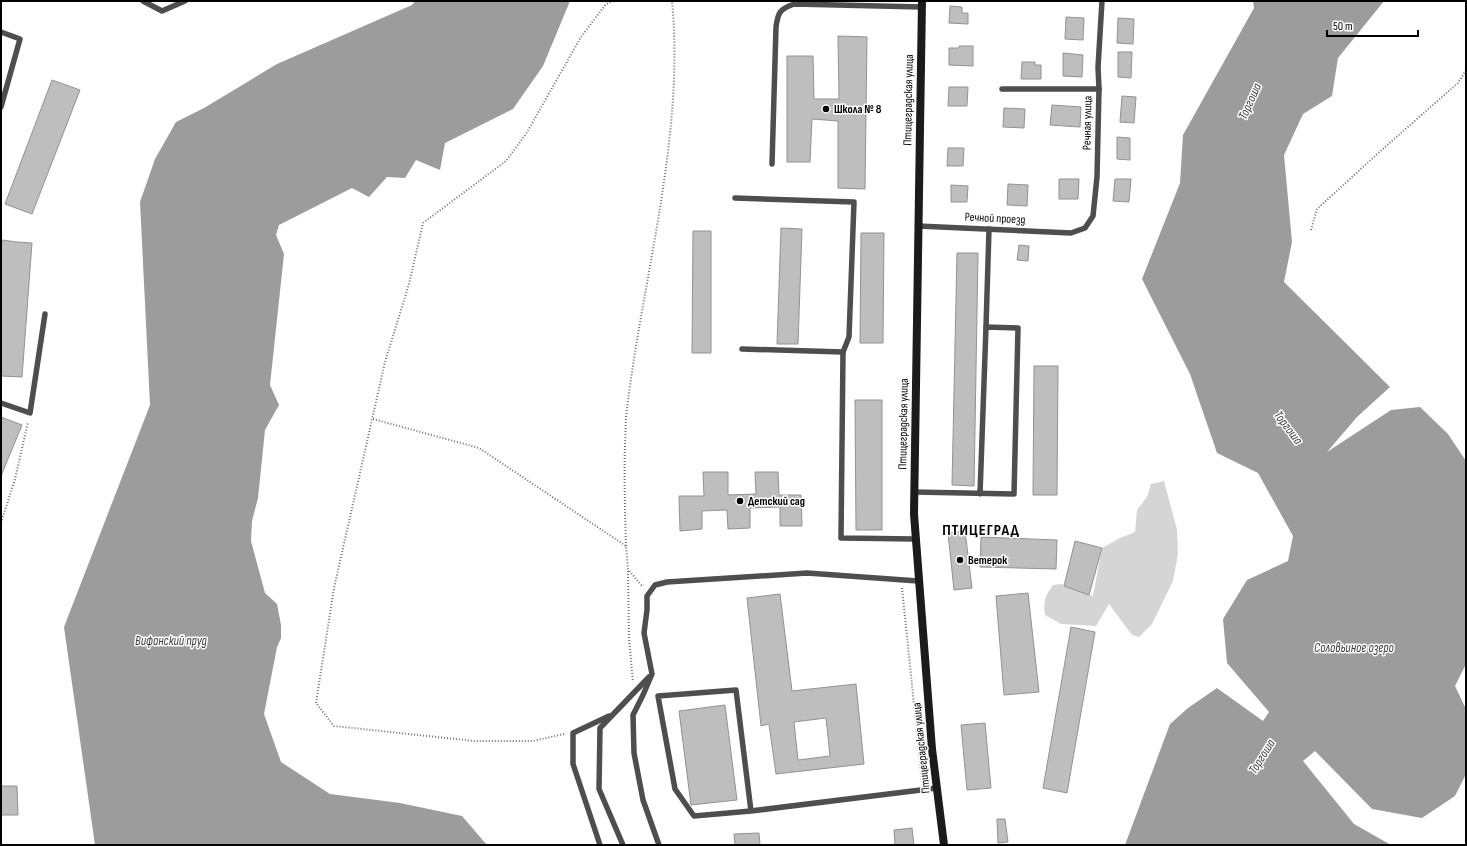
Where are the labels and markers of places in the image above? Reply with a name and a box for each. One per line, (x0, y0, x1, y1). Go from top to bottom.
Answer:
place label: Школа № 8 (834, 102, 882, 117)
marker: Школа № 8 (821, 104, 831, 114)
place label: Детский сад (748, 494, 805, 509)
marker: Детский сад (735, 496, 745, 506)
place label: Ветерок (968, 553, 1008, 568)
marker: Ветерок (955, 555, 965, 565)

